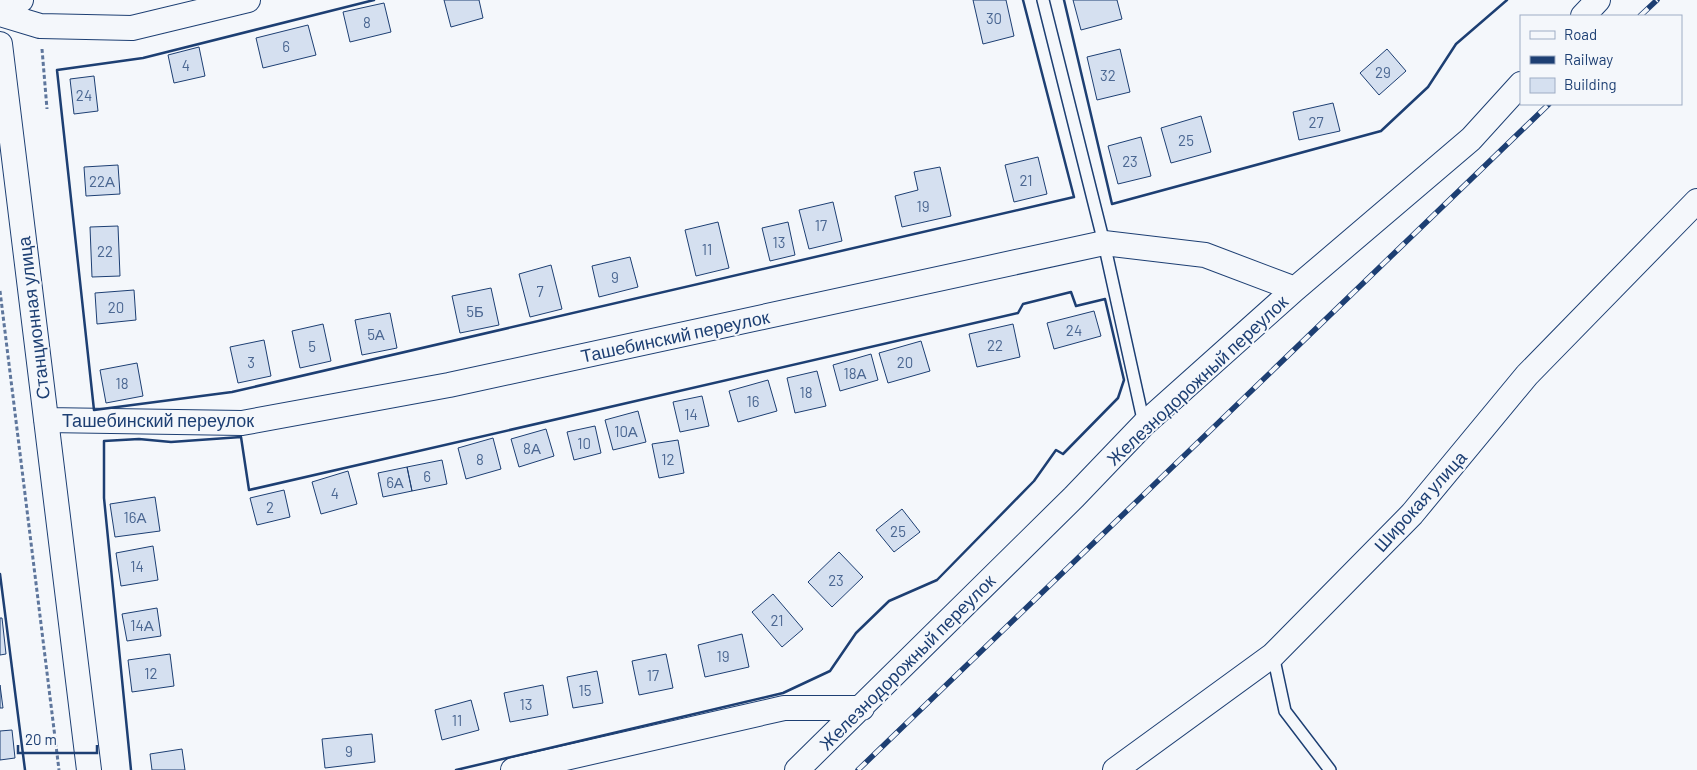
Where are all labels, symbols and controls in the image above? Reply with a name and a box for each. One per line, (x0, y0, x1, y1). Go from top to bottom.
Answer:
house number: 30 (986, 9, 1002, 27)
house number: 8 (363, 13, 371, 31)
legend (1520, 15, 1682, 105)
text: Road (1564, 25, 1597, 43)
house number: 6 (282, 37, 290, 55)
text: Railway (1564, 50, 1613, 68)
house number: 4 (182, 56, 190, 74)
house number: 29 (1375, 63, 1391, 81)
house number: 32 (1100, 66, 1116, 84)
text: Building (1564, 75, 1617, 93)
house number: 24 (76, 86, 92, 104)
house number: 27 (1308, 113, 1324, 131)
house number: 25 (1178, 131, 1194, 149)
house number: 23 (1122, 152, 1138, 170)
house number: 21 (1019, 171, 1033, 189)
house number: 22А (89, 172, 115, 190)
house number: 19 (916, 197, 930, 215)
house number: 17 (815, 216, 827, 234)
house number: 13 (773, 233, 785, 251)
street label: Станционная улица (12, 234, 54, 401)
house number: 11 (702, 240, 712, 258)
house number: 22 (97, 242, 113, 260)
house number: 9 (611, 268, 619, 286)
house number: 7 (536, 282, 544, 300)
street label: Железнодорожный переулок (1102, 290, 1292, 470)
house number: 20 (108, 298, 124, 316)
house number: 5Б (466, 302, 484, 320)
street label: Ташебинский переулок (579, 305, 771, 367)
house number: 24 (1066, 321, 1082, 339)
house number: 5А (367, 325, 385, 343)
house number: 22 (987, 336, 1003, 354)
house number: 5 (308, 337, 316, 355)
house number: 3 (247, 353, 255, 371)
house number: 20 (897, 353, 913, 371)
house number: 18А (843, 364, 867, 382)
house number: 18 (115, 374, 129, 392)
house number: 18 (799, 383, 813, 401)
house number: 16 (747, 392, 759, 410)
house number: 14 (684, 405, 698, 423)
street label: Ташебинский переулок (62, 409, 254, 431)
house number: 10А (614, 422, 638, 440)
house number: 10 (577, 434, 591, 452)
house number: 8А (523, 439, 541, 457)
street label: Широкая улица (1369, 445, 1472, 556)
house number: 8 (476, 450, 484, 468)
house number: 12 (661, 450, 675, 468)
house number: 6 (423, 467, 431, 485)
house number: 6А (386, 473, 404, 491)
house number: 4 (331, 484, 339, 502)
house number: 2 (266, 498, 274, 516)
house number: 16А (124, 508, 146, 526)
house number: 25 (890, 522, 906, 540)
house number: 14 (130, 557, 144, 575)
street label: Железнодорожный переулок (815, 569, 1000, 754)
house number: 23 (828, 571, 844, 589)
house number: 21 (770, 611, 784, 629)
house number: 14А (130, 616, 154, 634)
house number: 19 (716, 647, 730, 665)
house number: 12 (144, 664, 158, 682)
house number: 17 (647, 666, 659, 684)
house number: 15 (579, 681, 591, 699)
house number: 13 (520, 695, 532, 713)
house number: 11 (452, 711, 462, 729)
scale bar (18, 722, 96, 754)
text: 20 m (25, 730, 57, 748)
house number: 9 (345, 742, 353, 760)

